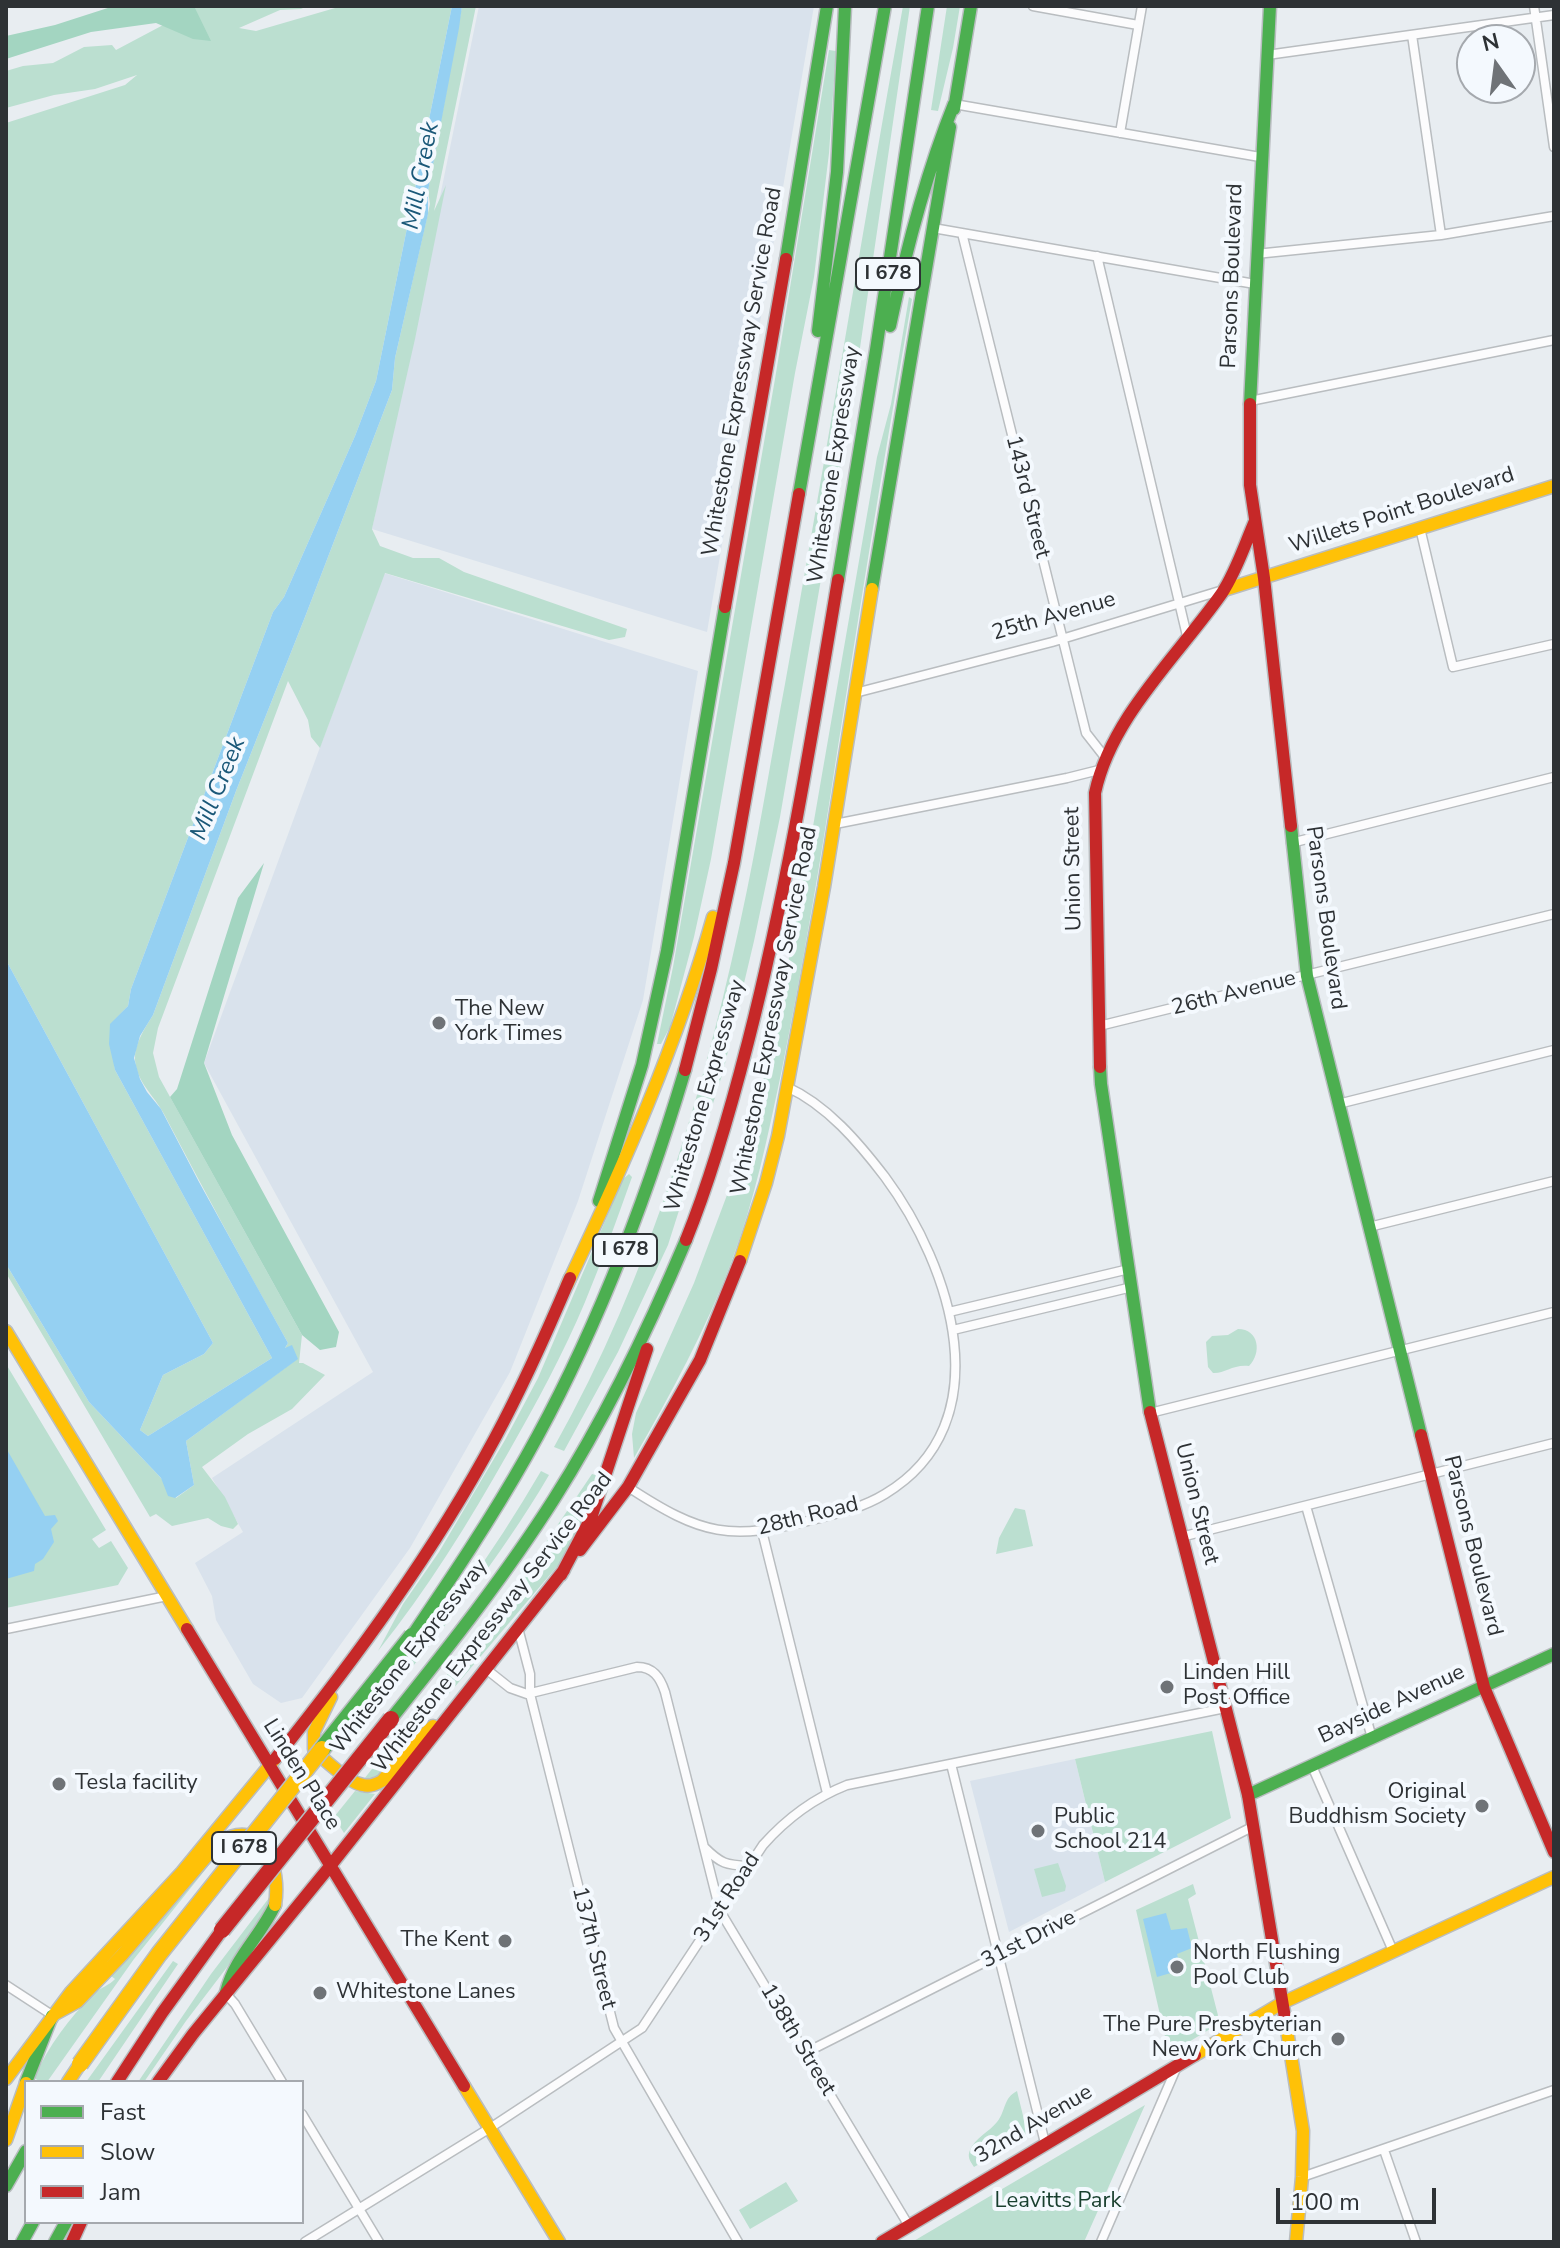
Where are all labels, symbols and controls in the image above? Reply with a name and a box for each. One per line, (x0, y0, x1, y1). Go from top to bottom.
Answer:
north arrow (1456, 24, 1536, 104)
text: N (1479, 26, 1502, 59)
water label: Mill Creek (398, 120, 446, 232)
street label: Parsons Boulevard (1217, 183, 1249, 369)
street label: Whitestone Expressway Service Road (697, 185, 789, 559)
road number: I 678 (856, 258, 920, 290)
street label: Whitestone Expressway (803, 344, 867, 586)
street label: 143rd Street (999, 433, 1055, 561)
street label: Willets Point Boulevard (1286, 462, 1518, 560)
street label: 25th Avenue (989, 587, 1119, 647)
water label: Mill Creek (185, 733, 253, 845)
street label: Union Street (1060, 807, 1088, 931)
street label: Whitestone Expressway Service Road (726, 825, 824, 1197)
street label: Parsons Boulevard (1299, 825, 1351, 1011)
street label: 26th Avenue (1169, 966, 1299, 1022)
street label: Whitestone Expressway (660, 977, 752, 1215)
place label: The New York Times (455, 997, 563, 1048)
marker: The New York Times (430, 1014, 448, 1032)
road number: I 678 (593, 1234, 657, 1266)
street label: Union Street (1168, 1441, 1224, 1567)
street label: Parsons Boulevard (1437, 1453, 1507, 1639)
street label: Whitestone Expressway Service Road (367, 1467, 619, 1779)
street label: 28th Road (755, 1492, 861, 1542)
street label: Whitestone Expressway (326, 1554, 494, 1760)
street label: Bayside Avenue (1315, 1660, 1469, 1750)
place label: Linden Hill Post Office (1183, 1661, 1290, 1712)
marker: Linden Hill Post Office (1158, 1678, 1176, 1696)
street label: Linden Place (256, 1715, 346, 1835)
place label: Tesla facility (75, 1771, 198, 1797)
marker: Tesla facility (50, 1775, 68, 1793)
place label: Original Buddhism Society (1289, 1780, 1466, 1832)
marker: Original Buddhism Society (1473, 1797, 1491, 1815)
place label: Public School 214 (1054, 1805, 1166, 1856)
marker: Public School 214 (1029, 1822, 1047, 1840)
road number: I 678 (212, 1832, 276, 1864)
street label: 31st Road (689, 1848, 767, 1948)
street label: 137th Street (565, 1884, 621, 2012)
street label: 31st Drive (977, 1905, 1081, 1975)
place label: The Kent (401, 1928, 489, 1954)
marker: The Kent (496, 1932, 514, 1950)
place label: North Flushing Pool Club (1193, 1941, 1340, 1992)
marker: North Flushing Pool Club (1168, 1958, 1186, 1976)
street label: 138th Street (753, 1979, 841, 2101)
place label: Whitestone Lanes (336, 1980, 516, 2006)
marker: Whitestone Lanes (311, 1984, 329, 2002)
place label: The Pure Presbyterian New York Church (1103, 2013, 1322, 2064)
marker: The Pure Presbyterian New York Church (1329, 2030, 1347, 2048)
legend (24, 2080, 304, 2224)
street label: 32nd Avenue (971, 2080, 1097, 2170)
text: Fast (100, 2096, 145, 2128)
text: Slow (100, 2136, 155, 2168)
scale bar (1280, 2172, 1440, 2222)
text: Jam (100, 2176, 141, 2208)
text: 100 m (1290, 2186, 1360, 2218)
park label: Leavitts Park (995, 2189, 1121, 2215)

